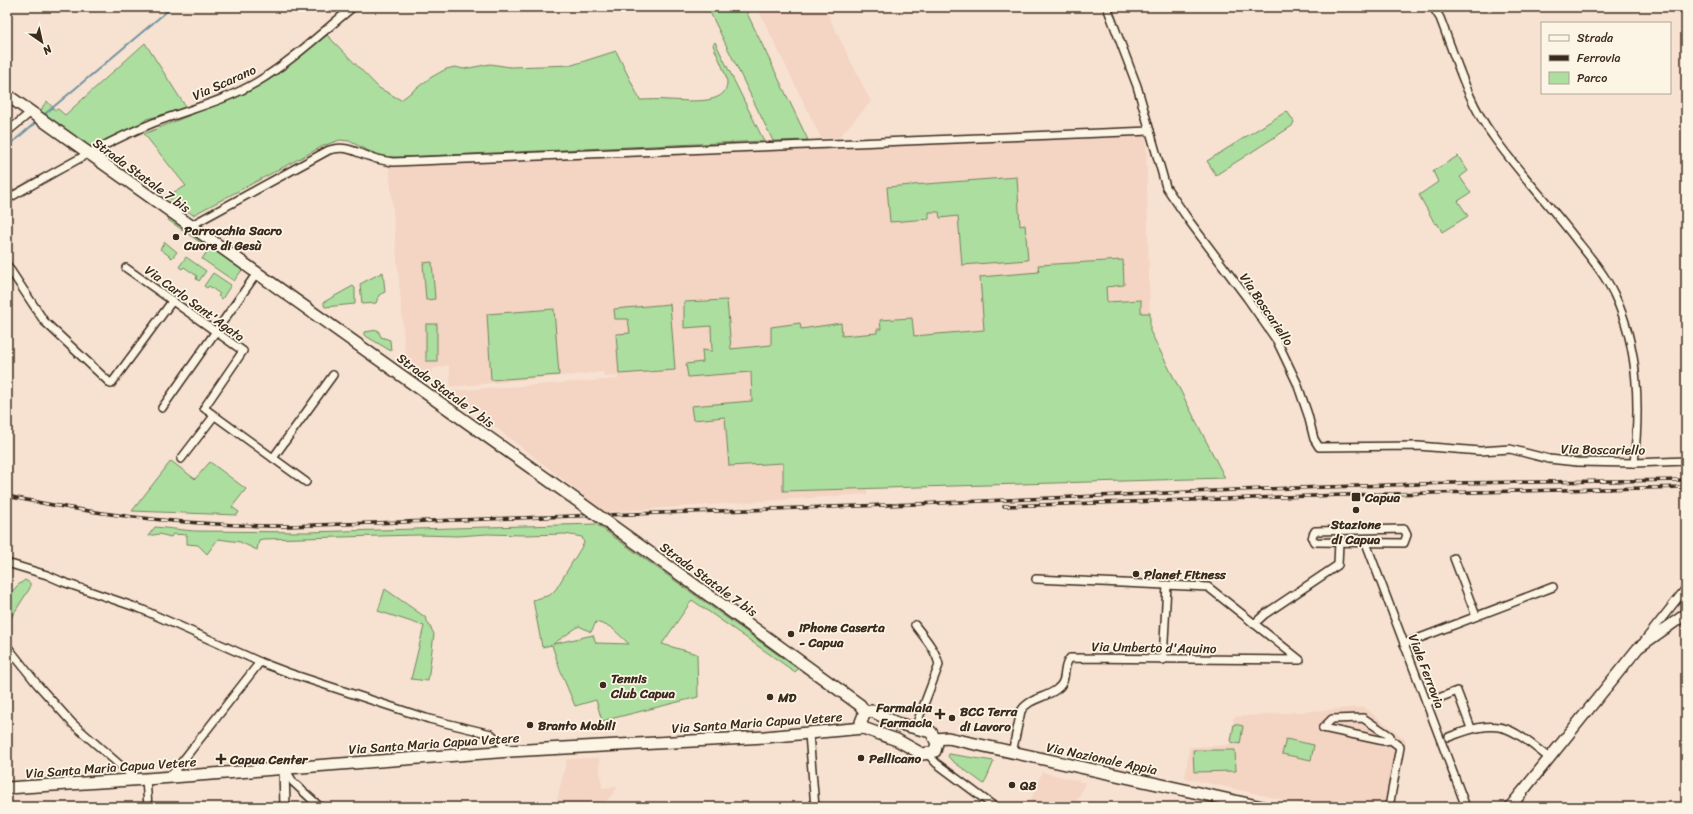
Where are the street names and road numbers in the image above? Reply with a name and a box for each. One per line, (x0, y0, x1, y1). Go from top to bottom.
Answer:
street label: Via Scarano (189, 58, 260, 107)
street label: Strada Statale 7 bis (88, 132, 196, 219)
street label: Via Carlo Sant'Agata (140, 259, 250, 348)
street label: Via Boscariello (1234, 268, 1300, 351)
street label: Strada Statale 7 bis (392, 347, 500, 434)
street label: Via Boscariello (1561, 437, 1646, 462)
street label: Strada Statale 7 bis (655, 536, 763, 623)
street label: Viale Ferrovia (1402, 630, 1451, 712)
street label: Via Umberto d'Aquino (1091, 635, 1217, 660)
street label: Via Santa Maria Capua Vetere (671, 705, 843, 740)
street label: Via Santa Maria Capua Vetere (348, 726, 520, 761)
street label: Via Nazionale Appia (1044, 736, 1160, 782)
street label: Via Santa Maria Capua Vetere (25, 750, 197, 785)

